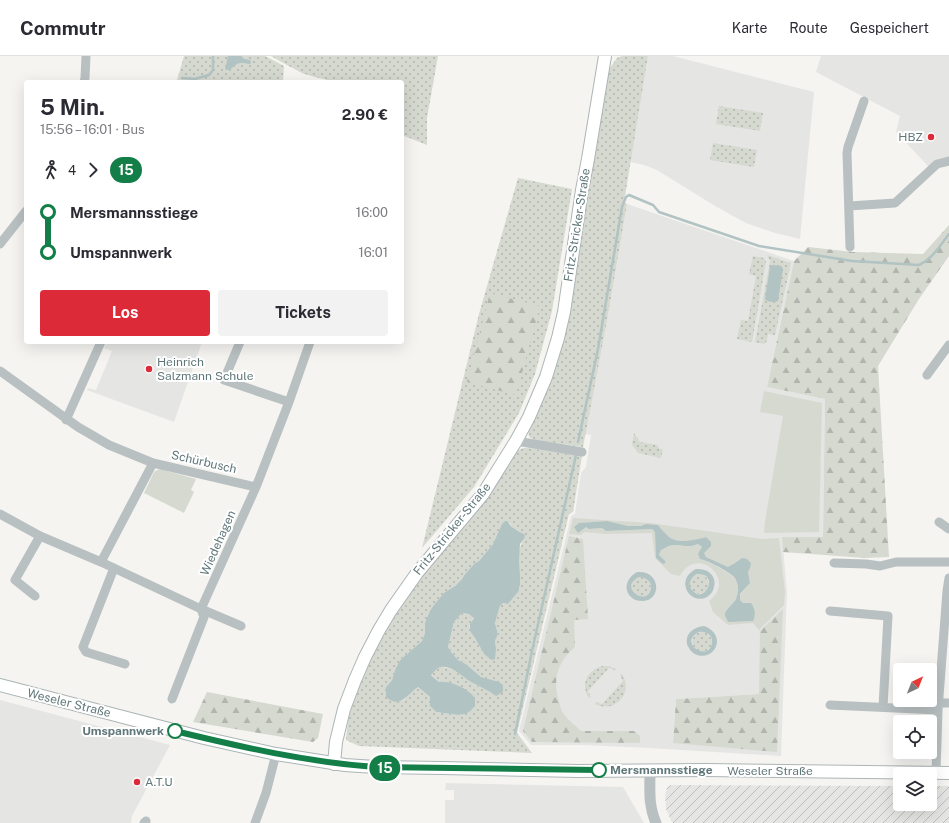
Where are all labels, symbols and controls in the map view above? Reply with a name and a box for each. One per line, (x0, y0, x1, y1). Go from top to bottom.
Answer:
text: Commutr (20, 17, 106, 39)
text: Karte (732, 20, 767, 36)
text: Route (789, 20, 828, 36)
text: Gespeichert (850, 20, 929, 36)
text: 5 Min. (40, 94, 105, 120)
text: 2.90 € (342, 106, 388, 123)
text: 15:56 – 16:01 · Bus (40, 122, 145, 137)
place label: HBZ (898, 130, 923, 144)
marker: HBZ (926, 132, 936, 142)
icon: walk (40, 159, 62, 181)
icon: forward (82, 159, 104, 181)
text: 15 (118, 162, 134, 178)
text: 4 (68, 163, 76, 178)
street label: Fritz-Stricker-Straße (561, 167, 593, 283)
text: Mersmannsstiege (70, 204, 198, 221)
text: 16:00 (356, 205, 388, 220)
text: Umspannwerk (70, 244, 172, 261)
text: 16:01 (358, 245, 388, 260)
button: Los (40, 290, 210, 336)
button: Tickets (218, 290, 388, 336)
place label: Heinrich Salzmann Schule (157, 355, 254, 383)
marker: Heinrich Salzmann Schule (144, 364, 154, 374)
street label: Schürbusch (170, 448, 238, 476)
street label: Fritz-Stricker-Straße (410, 480, 494, 578)
street label: Wiedehagen (197, 508, 239, 578)
north arrow (893, 663, 937, 707)
map controls (893, 663, 937, 811)
street label: Weseler Straße (26, 686, 112, 720)
button: locate (893, 715, 937, 759)
marker: Umspannwerk (167, 723, 183, 739)
place label: Umspannwerk (82, 724, 164, 738)
line badge: 15 (367, 755, 403, 781)
text: 15 (377, 760, 393, 776)
marker: Mersmannsstiege (591, 762, 607, 778)
place label: Mersmannsstiege (610, 763, 713, 777)
street label: Weseler Straße (727, 764, 813, 778)
button: layers (893, 767, 937, 811)
place label: A.T.U (145, 775, 173, 789)
marker: A.T.U (132, 777, 142, 787)

